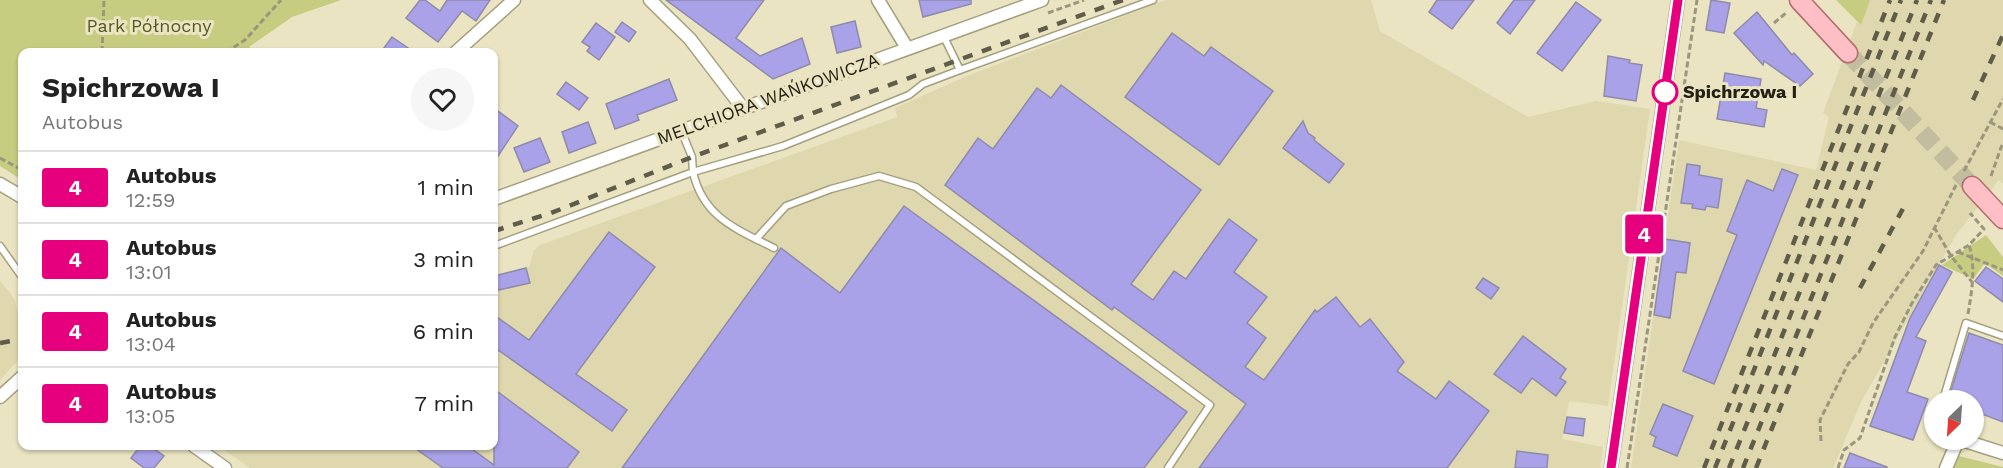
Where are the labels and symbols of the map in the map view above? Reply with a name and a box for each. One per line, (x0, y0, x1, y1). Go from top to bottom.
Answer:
park label: Park Północny (87, 15, 212, 36)
street label: MELCHIORA WAŃKOWICZA (654, 48, 882, 149)
marker: Spichrzowa I (1652, 79, 1678, 105)
place label: Spichrzowa I (1683, 81, 1797, 102)
line badge: 4 (1624, 214, 1664, 254)
north arrow (1924, 390, 1984, 450)

